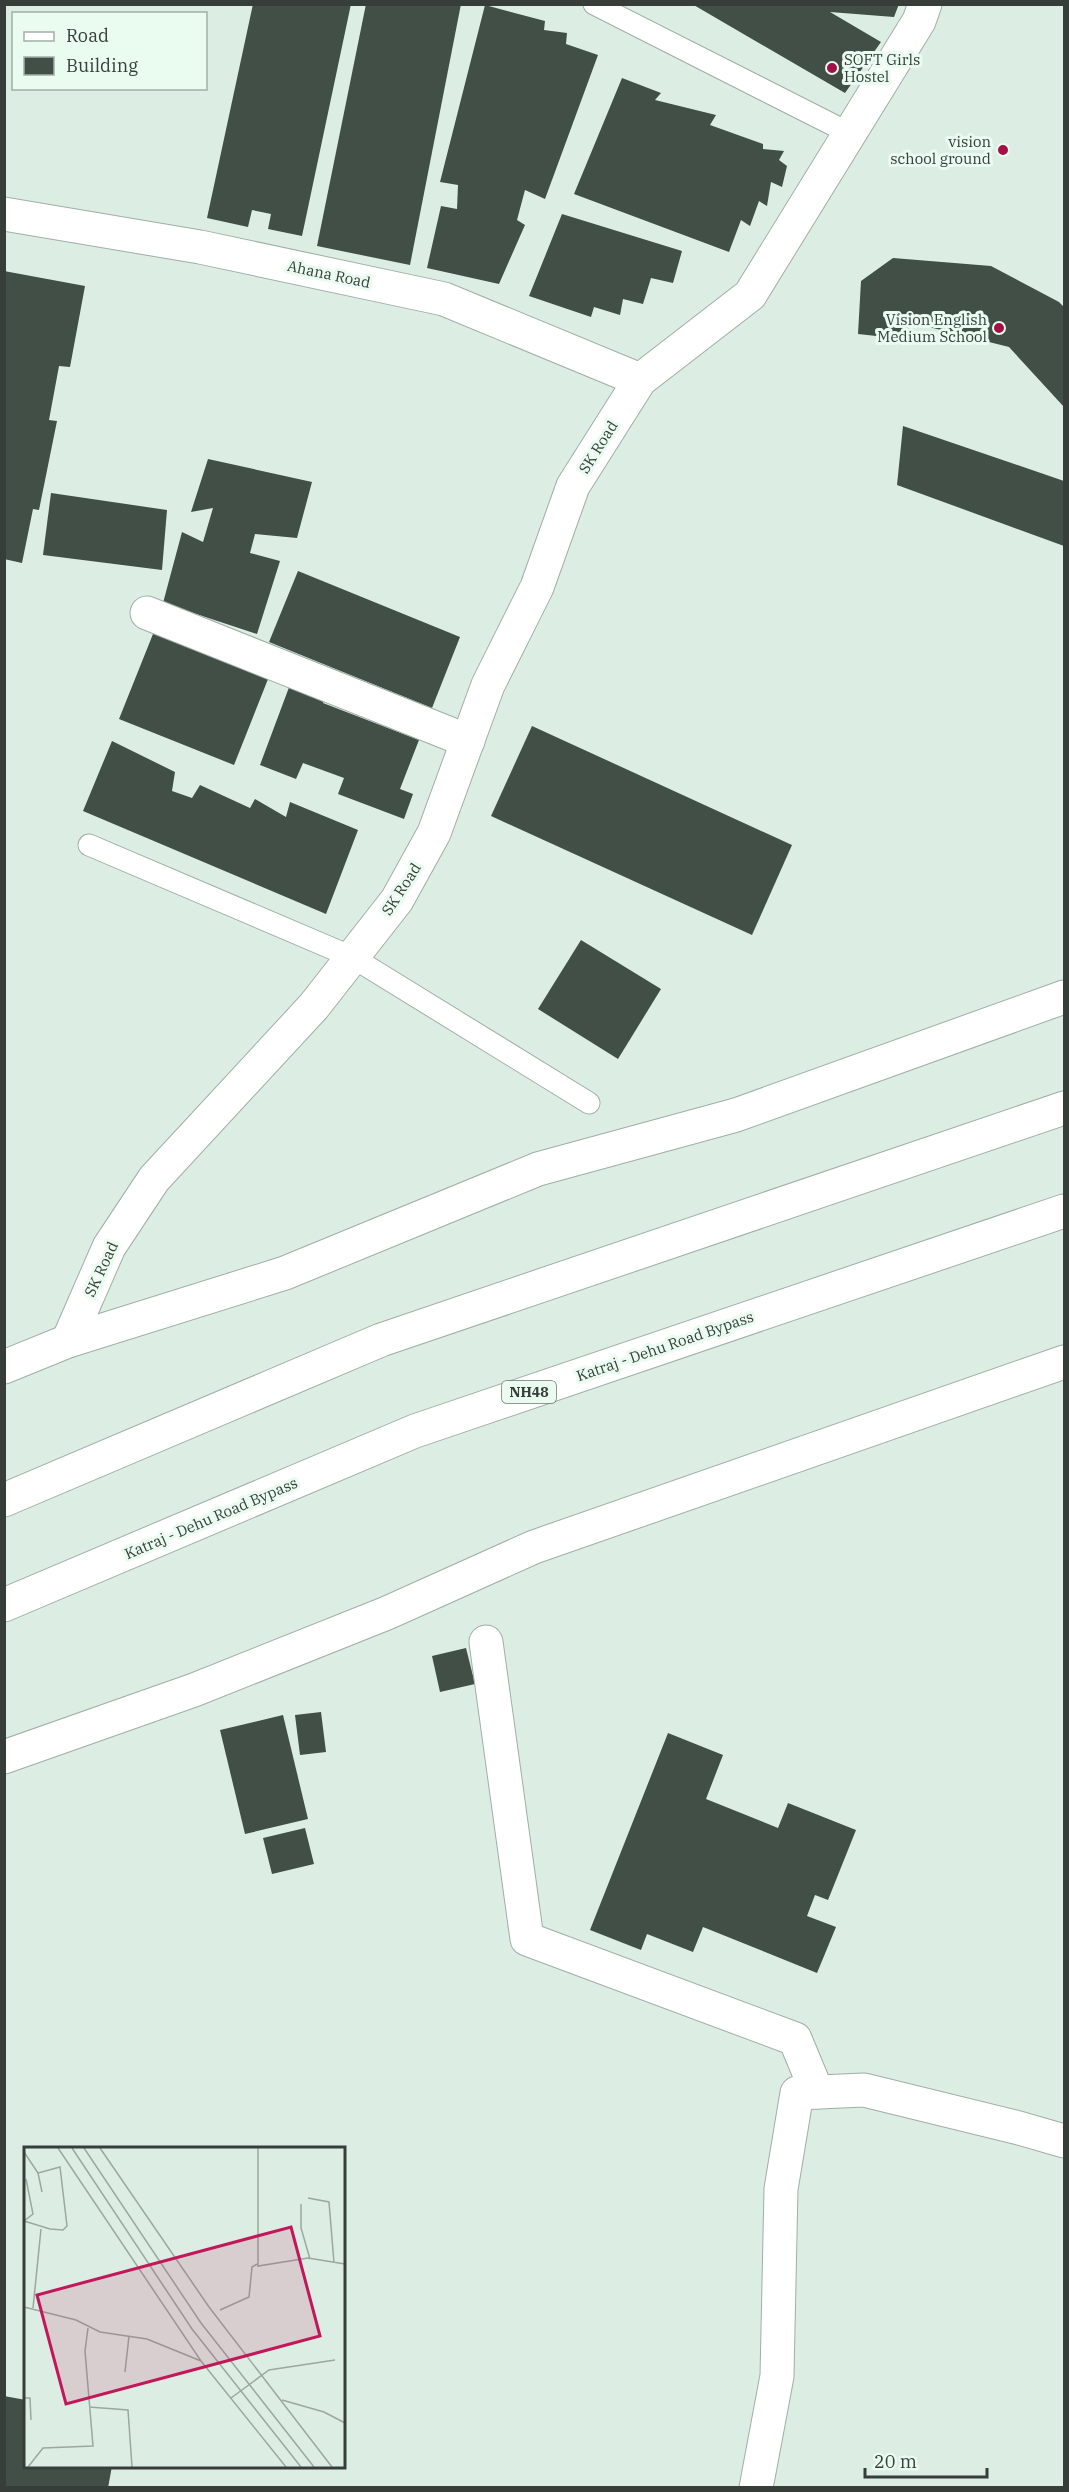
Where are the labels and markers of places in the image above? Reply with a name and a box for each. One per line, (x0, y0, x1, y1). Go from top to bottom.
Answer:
place label: SOFT Girls Hostel (844, 50, 920, 86)
marker: SOFT Girls Hostel (825, 61, 839, 75)
place label: vision school ground (890, 132, 991, 168)
marker: vision school ground (996, 143, 1010, 157)
place label: Vision English Medium School (877, 310, 987, 346)
marker: Vision English Medium School (992, 321, 1006, 335)

